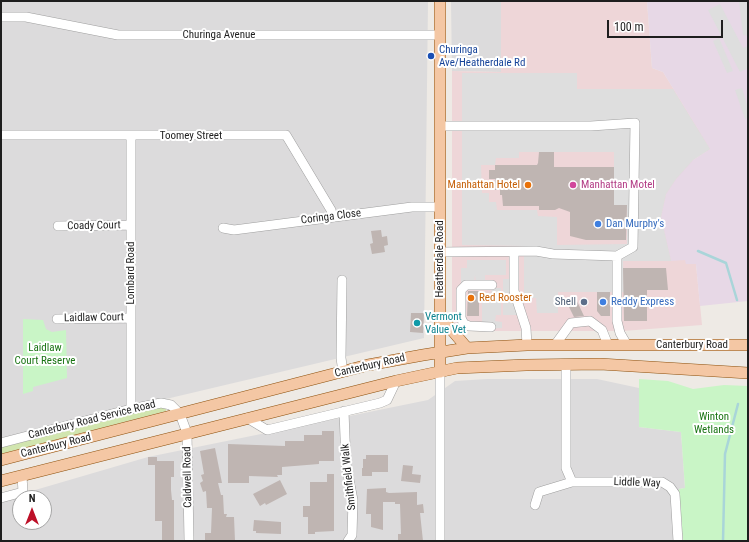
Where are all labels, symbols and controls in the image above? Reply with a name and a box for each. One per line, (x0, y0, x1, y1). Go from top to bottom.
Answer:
scale bar (609, 12, 725, 38)
text: 100 m (614, 20, 644, 34)
street label: Churinga Avenue (183, 28, 255, 42)
place label: Churinga Ave/Heatherdale Rd (439, 43, 525, 69)
marker: Churinga Ave/Heatherdale Rd (426, 51, 436, 61)
street label: Toomey Street (160, 129, 222, 143)
place label: Manhattan Hotel (448, 178, 520, 192)
place label: Manhattan Motel (581, 178, 655, 192)
marker: Manhattan Hotel (523, 180, 533, 190)
marker: Manhattan Motel (568, 180, 578, 190)
street label: Coringa Close (300, 207, 362, 227)
place label: Dan Murphy's (606, 217, 664, 231)
street label: Coady Court (67, 219, 121, 233)
marker: Dan Murphy's (593, 219, 603, 229)
street label: Heatherdale Road (433, 220, 447, 298)
street label: Lombard Road (124, 241, 138, 305)
place label: Red Rooster (479, 291, 532, 305)
marker: Red Rooster (466, 293, 476, 303)
place label: Shell (555, 295, 576, 309)
place label: Reddy Express (611, 295, 674, 309)
marker: Shell (579, 297, 589, 307)
marker: Reddy Express (598, 297, 608, 307)
place label: Vermont Value Vet (425, 310, 466, 336)
street label: Laidlaw Court (64, 311, 124, 325)
marker: Vermont Value Vet (412, 318, 422, 328)
street label: Canterbury Road (656, 338, 728, 352)
park label: Laidlaw Court Reserve (15, 341, 75, 367)
street label: Canterbury Road (333, 351, 407, 381)
street label: Canterbury Road Service Road (27, 398, 157, 442)
park label: Winton Wetlands (694, 410, 734, 436)
street label: Canterbury Road (19, 431, 93, 461)
street label: Smithfield Walk (339, 443, 359, 511)
street label: Caldwell Road (181, 446, 195, 508)
street label: Liddle Way (613, 476, 661, 490)
north arrow (12, 490, 52, 530)
text: N (29, 492, 35, 505)

